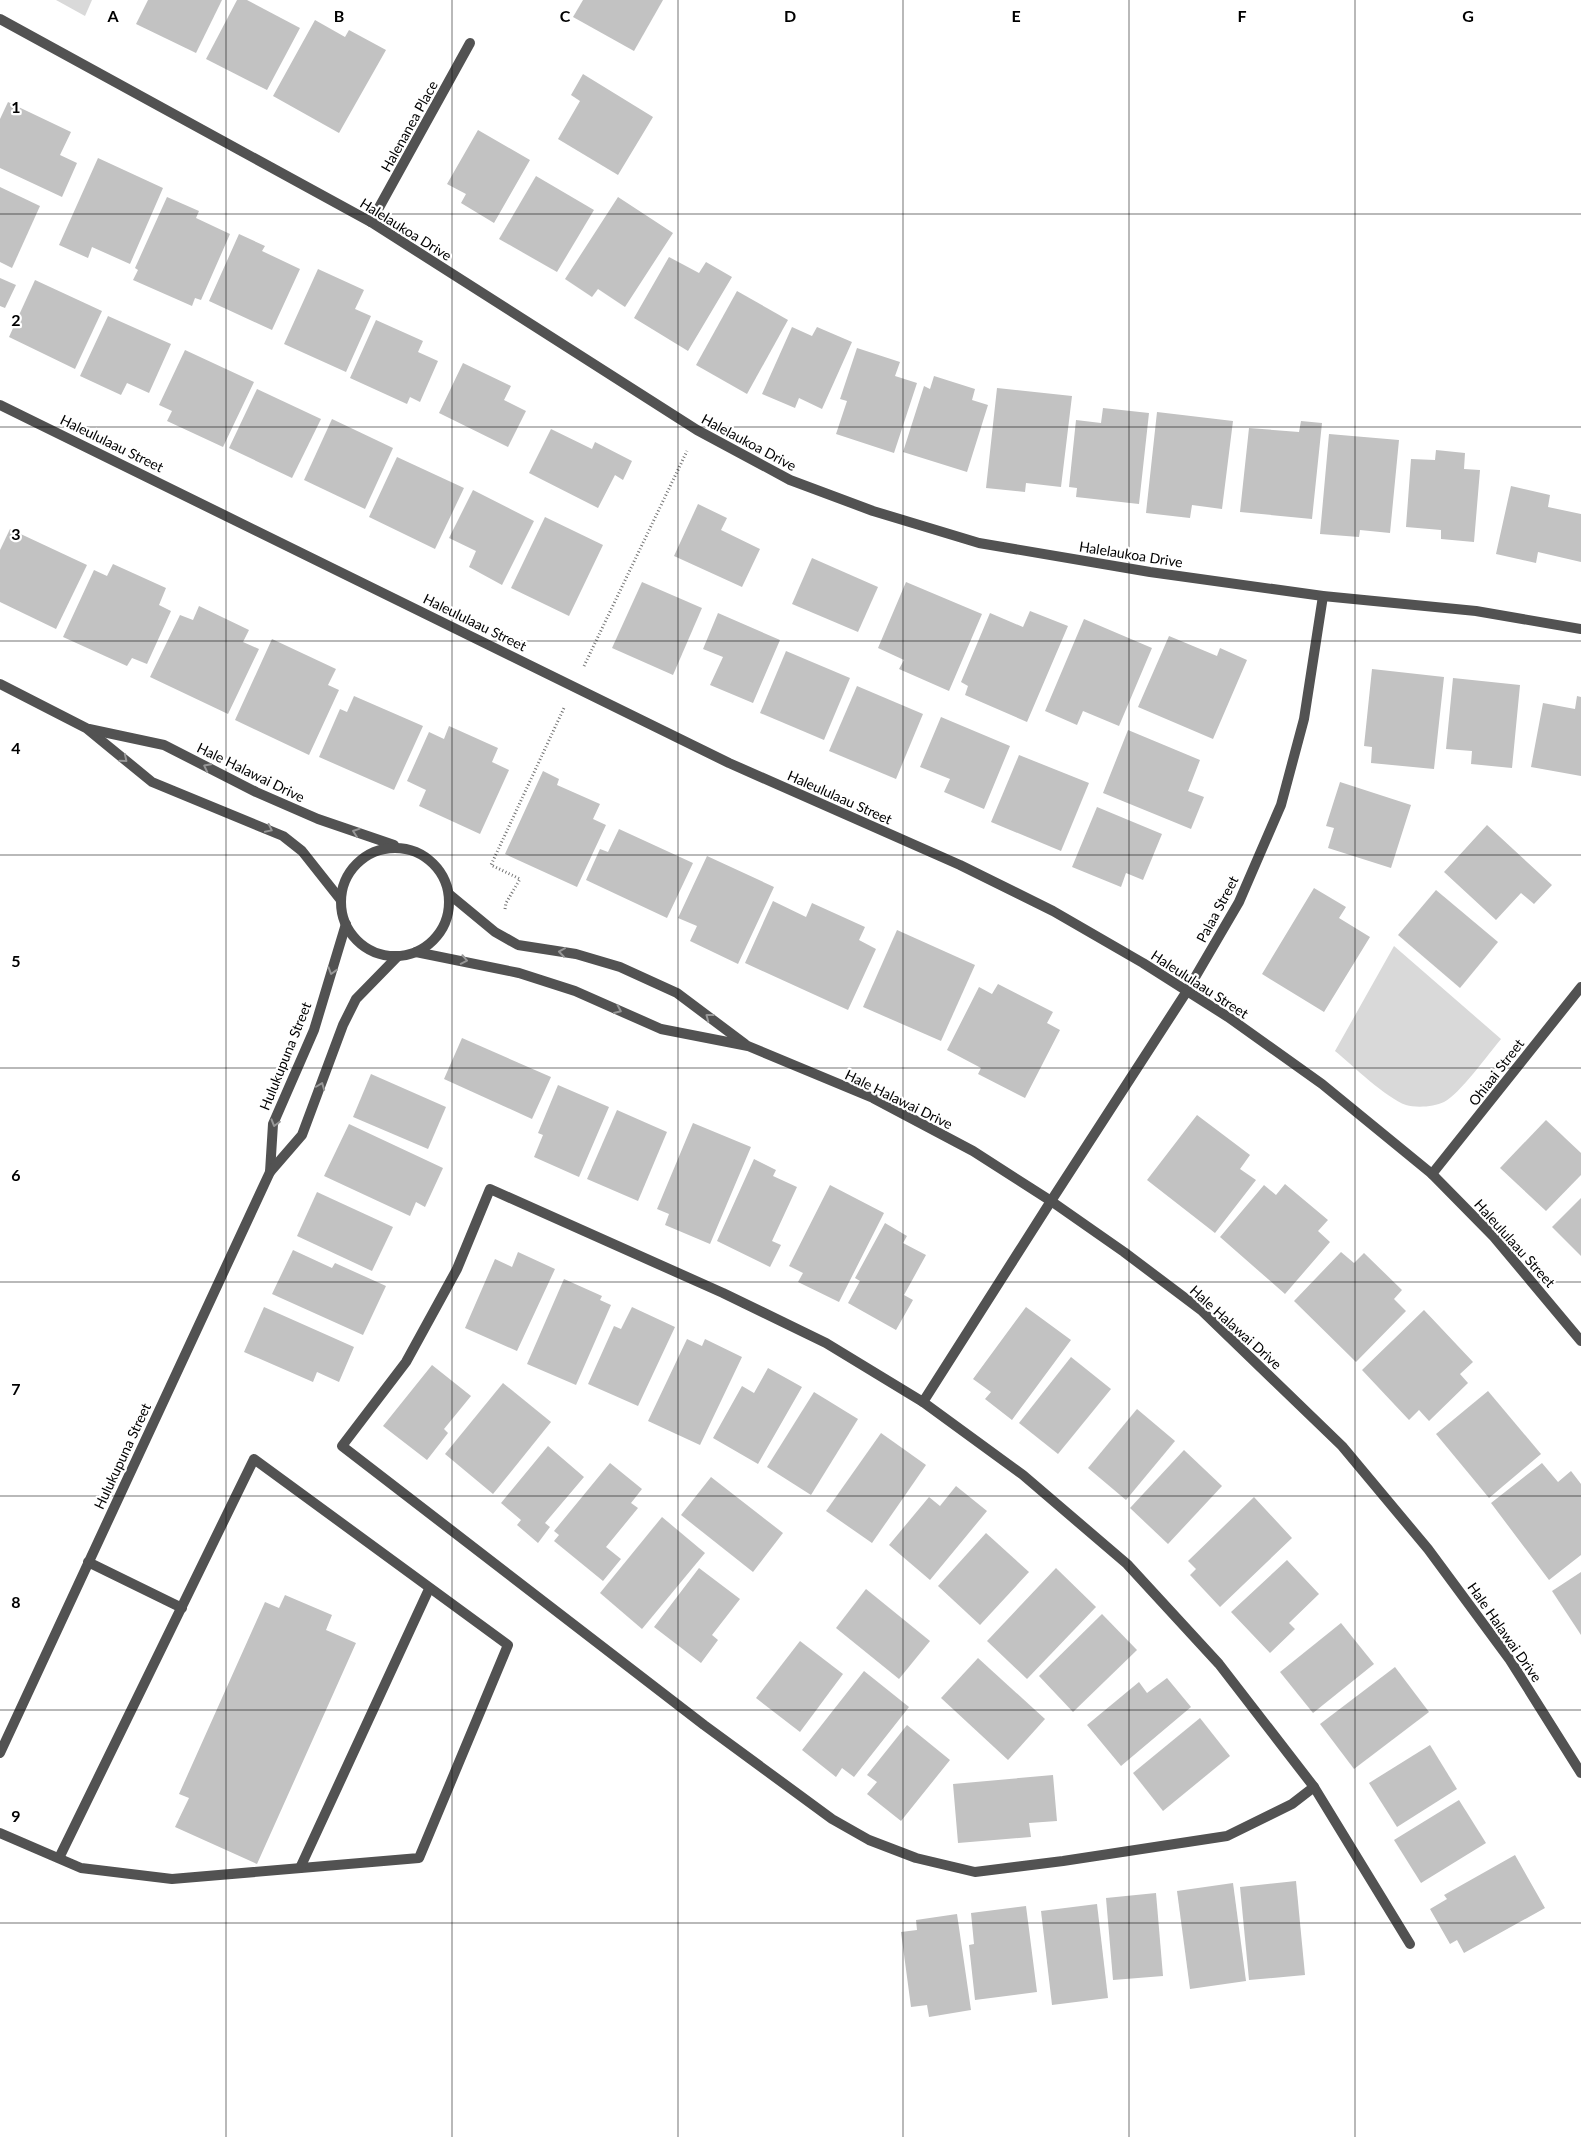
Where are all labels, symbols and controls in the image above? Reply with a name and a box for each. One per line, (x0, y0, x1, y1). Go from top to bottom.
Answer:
text: A (106, 6, 119, 25)
text: B (334, 6, 344, 25)
text: C (560, 6, 571, 25)
text: D (784, 6, 796, 25)
text: E (1011, 6, 1021, 25)
text: F (1237, 6, 1247, 25)
text: G (1462, 6, 1474, 25)
street label: Halenanea Place (377, 78, 441, 174)
text: 1 (11, 97, 21, 116)
street label: Halelaukoa Drive (357, 194, 455, 264)
text: 2 (11, 310, 21, 329)
street label: Halelaukoa Drive (699, 410, 799, 474)
street label: Haleululaau Street (58, 411, 166, 475)
text: 3 (11, 524, 21, 543)
street label: Halelaukoa Drive (1078, 537, 1184, 571)
street label: Haleululaau Street (421, 590, 529, 654)
text: 4 (11, 738, 21, 757)
street label: Hale Halawai Drive (194, 739, 308, 805)
one-way arrow (118, 753, 127, 762)
one-way arrow (203, 763, 212, 773)
street label: Haleululaau Street (785, 766, 895, 828)
one-way arrow (263, 823, 272, 833)
one-way arrow (352, 828, 361, 838)
street label: Palaa Street (1192, 873, 1242, 945)
street label: Haleululaau Street (1148, 946, 1252, 1022)
one-way arrow (558, 947, 566, 958)
text: 5 (11, 951, 21, 970)
one-way arrow (459, 954, 468, 965)
one-way arrow (327, 966, 337, 974)
street label: Hulukupuna Street (256, 999, 314, 1113)
one-way arrow (613, 1004, 622, 1015)
one-way arrow (705, 1014, 715, 1023)
street label: Ohiaai Street (1465, 1035, 1527, 1109)
street label: Hale Halawai Drive (842, 1066, 956, 1132)
one-way arrow (315, 1082, 325, 1091)
one-way arrow (270, 1118, 280, 1126)
text: 6 (11, 1165, 21, 1184)
street label: Haleululaau Street (1471, 1195, 1559, 1291)
street label: Hale Halawai Drive (1187, 1281, 1285, 1373)
text: 7 (11, 1379, 21, 1398)
street label: Hulukupuna Street (90, 1400, 154, 1512)
street label: Hale Halawai Drive (1464, 1579, 1546, 1685)
text: 8 (11, 1592, 21, 1611)
text: 9 (11, 1806, 21, 1825)

